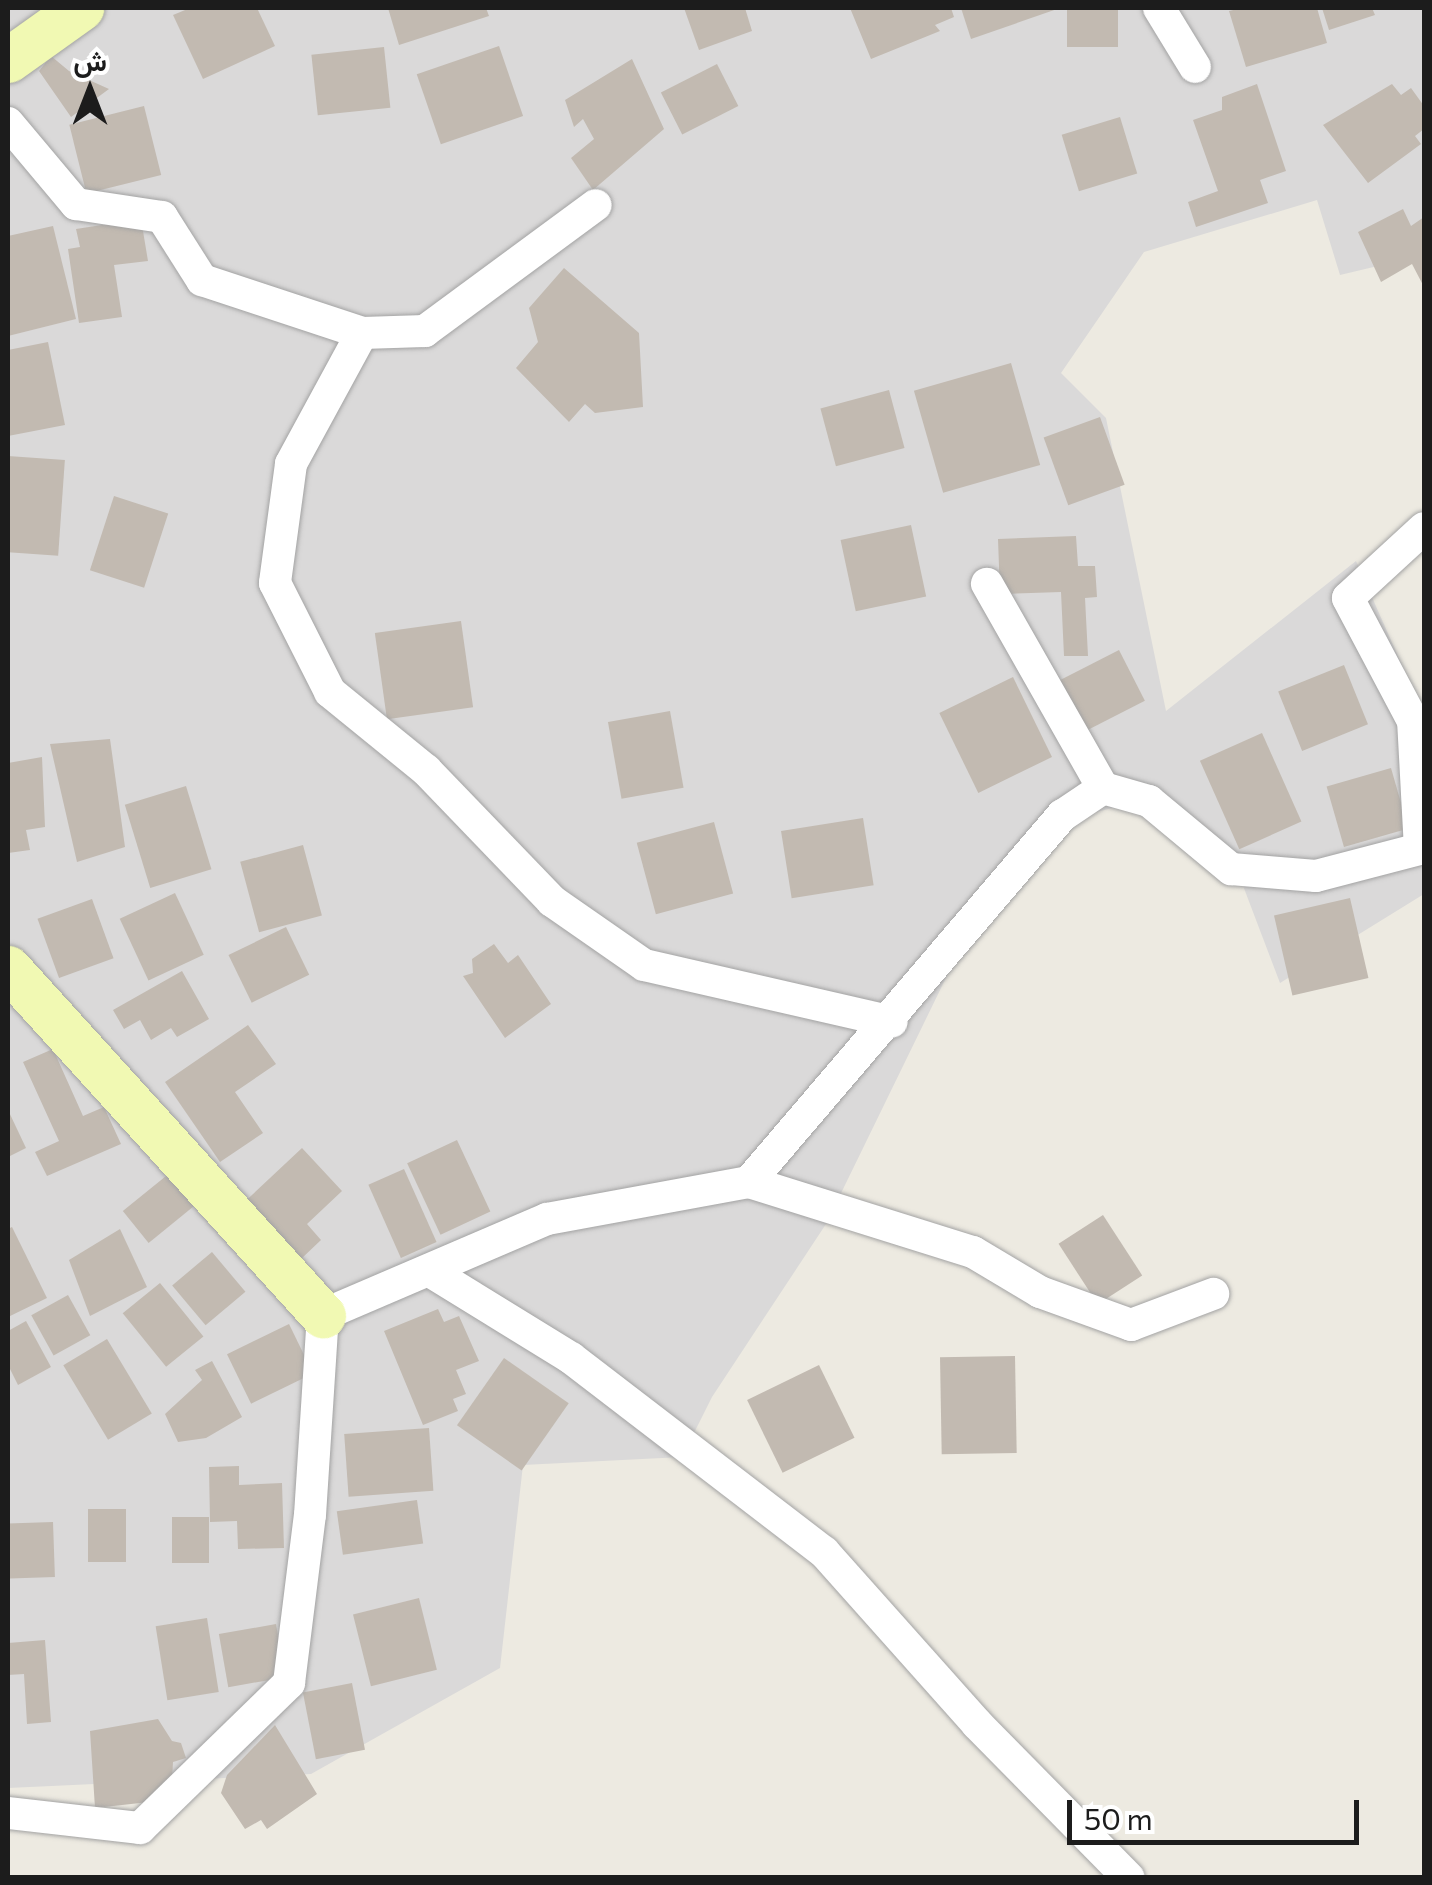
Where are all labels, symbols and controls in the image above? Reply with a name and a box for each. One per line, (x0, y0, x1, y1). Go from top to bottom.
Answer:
north arrow (40, 40, 140, 140)
text: ش (73, 43, 107, 77)
scale bar (1072, 1780, 1364, 1842)
text: 50 m (1084, 1799, 1153, 1836)

